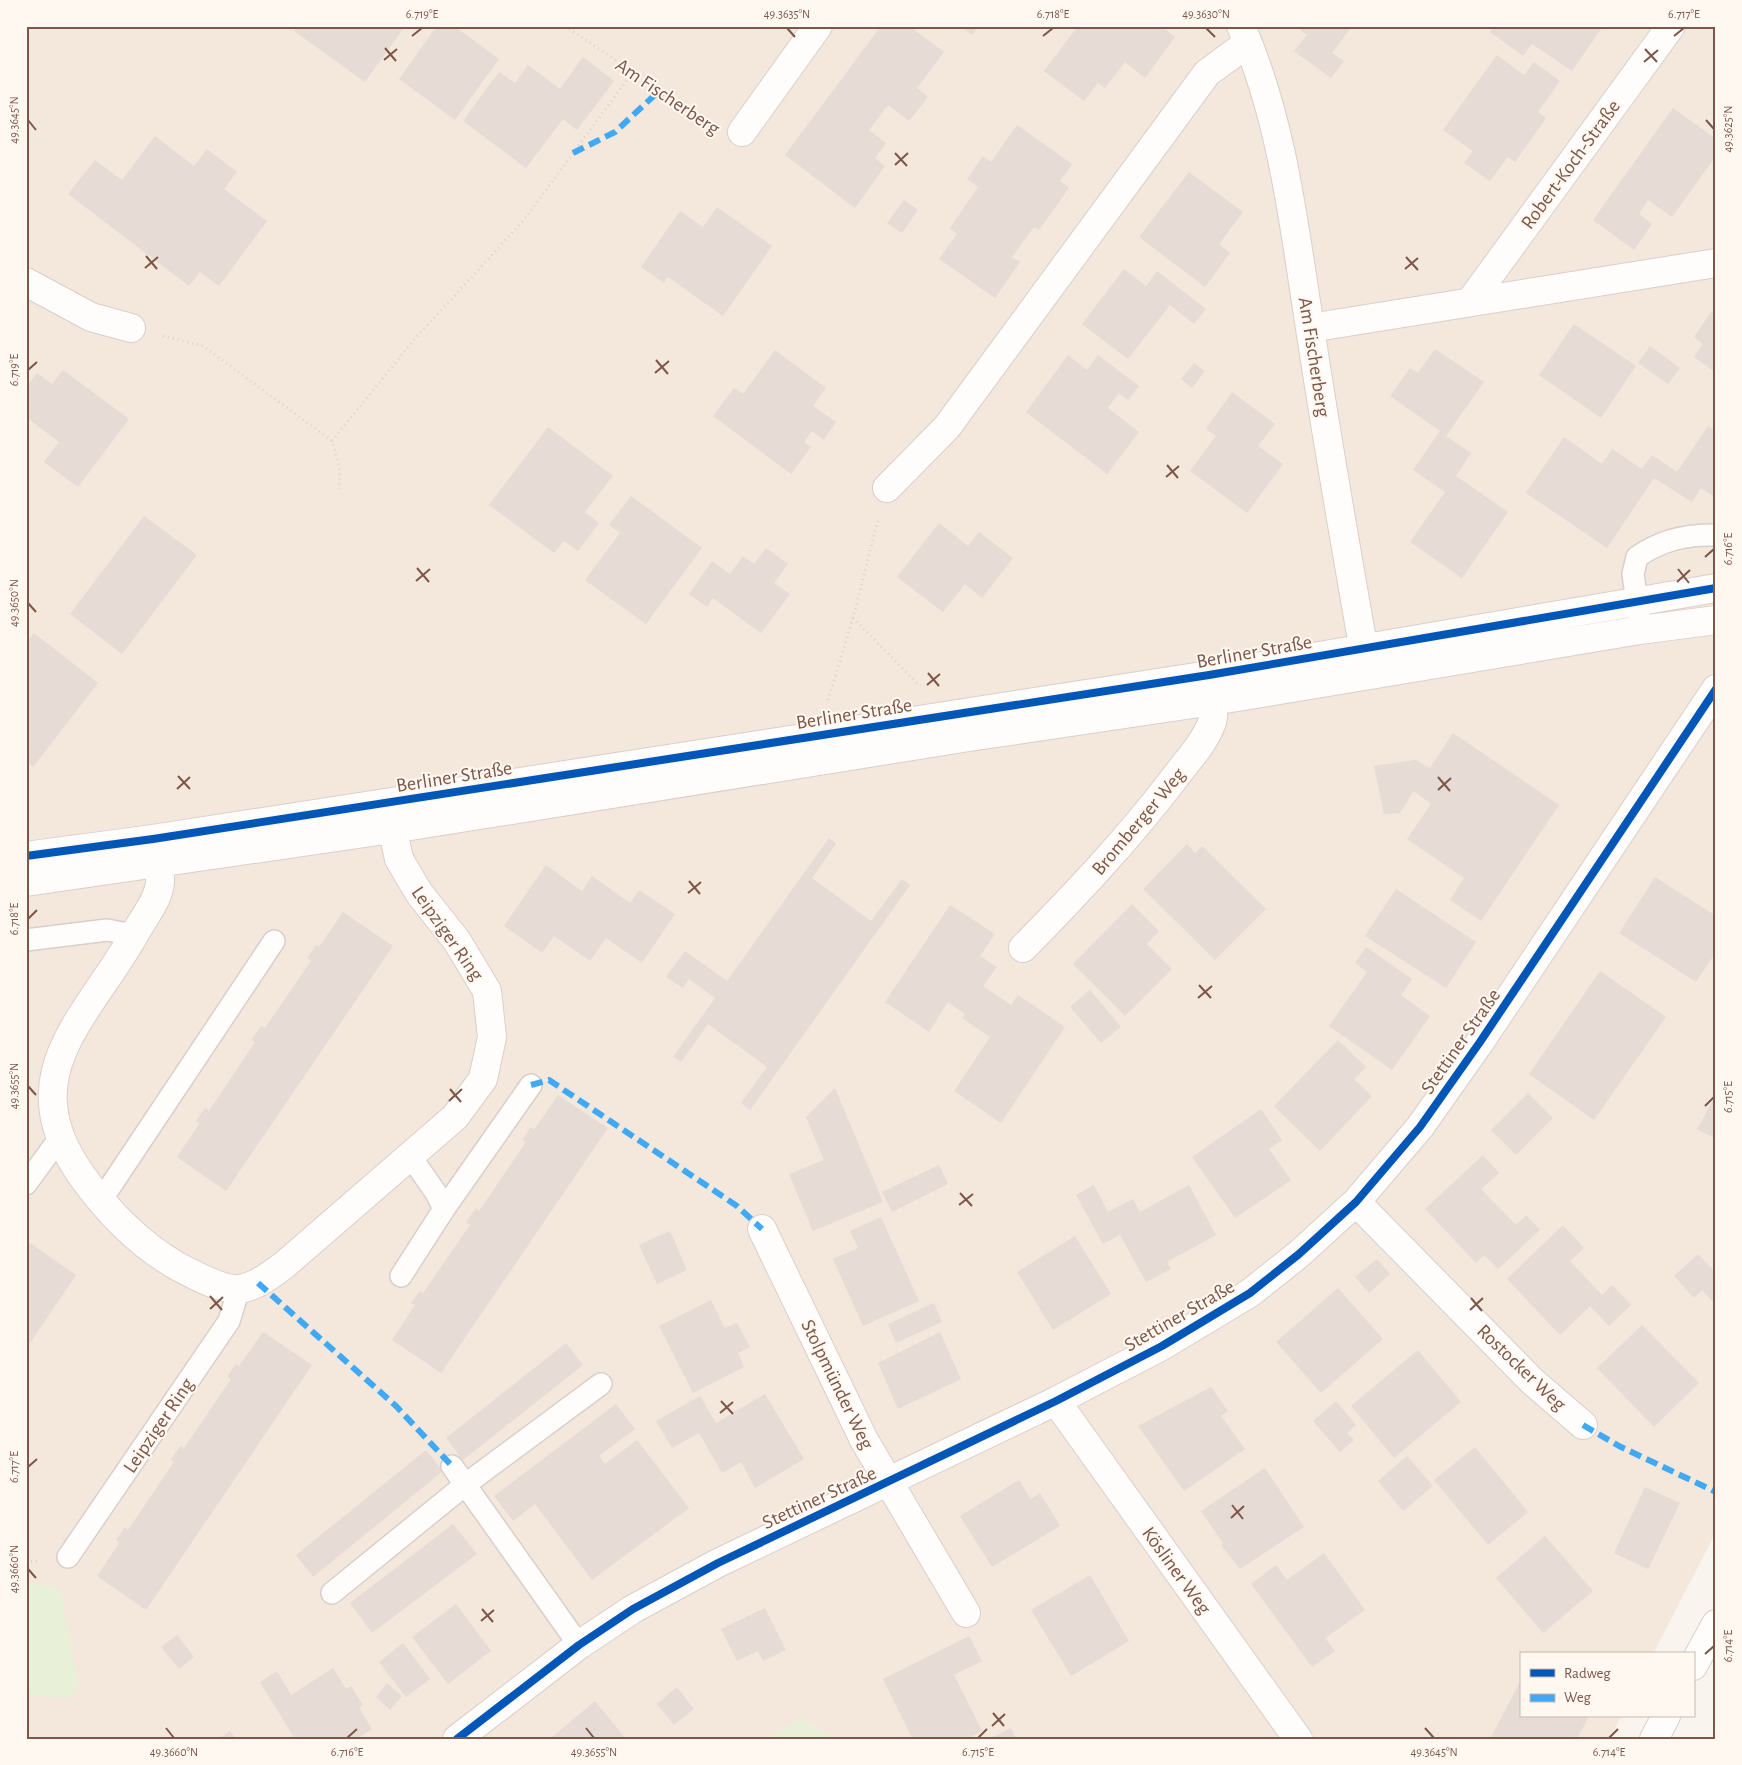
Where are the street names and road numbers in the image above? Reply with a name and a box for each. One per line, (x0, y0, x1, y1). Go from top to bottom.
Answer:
street label: Am Fischerberg (612, 55, 723, 139)
street label: Robert-Koch-Straße (1517, 96, 1624, 233)
street label: Am Fischerberg (1295, 296, 1333, 419)
street label: Berliner Straße (1195, 632, 1313, 672)
street label: Berliner Straße (795, 695, 913, 733)
street label: Berliner Straße (395, 758, 513, 796)
street label: Bromberger Weg (1088, 764, 1189, 879)
street label: Leipziger Ring (407, 883, 487, 984)
street label: Stettiner Straße (1417, 985, 1504, 1098)
street label: Stettiner Straße (1121, 1276, 1238, 1355)
street label: Stolpmünder Weg (797, 1316, 877, 1453)
street label: Rostocker Weg (1473, 1321, 1570, 1415)
street label: Leipziger Ring (120, 1374, 198, 1477)
street label: Stettiner Straße (759, 1463, 880, 1533)
street label: Kösliner Weg (1138, 1523, 1215, 1618)

